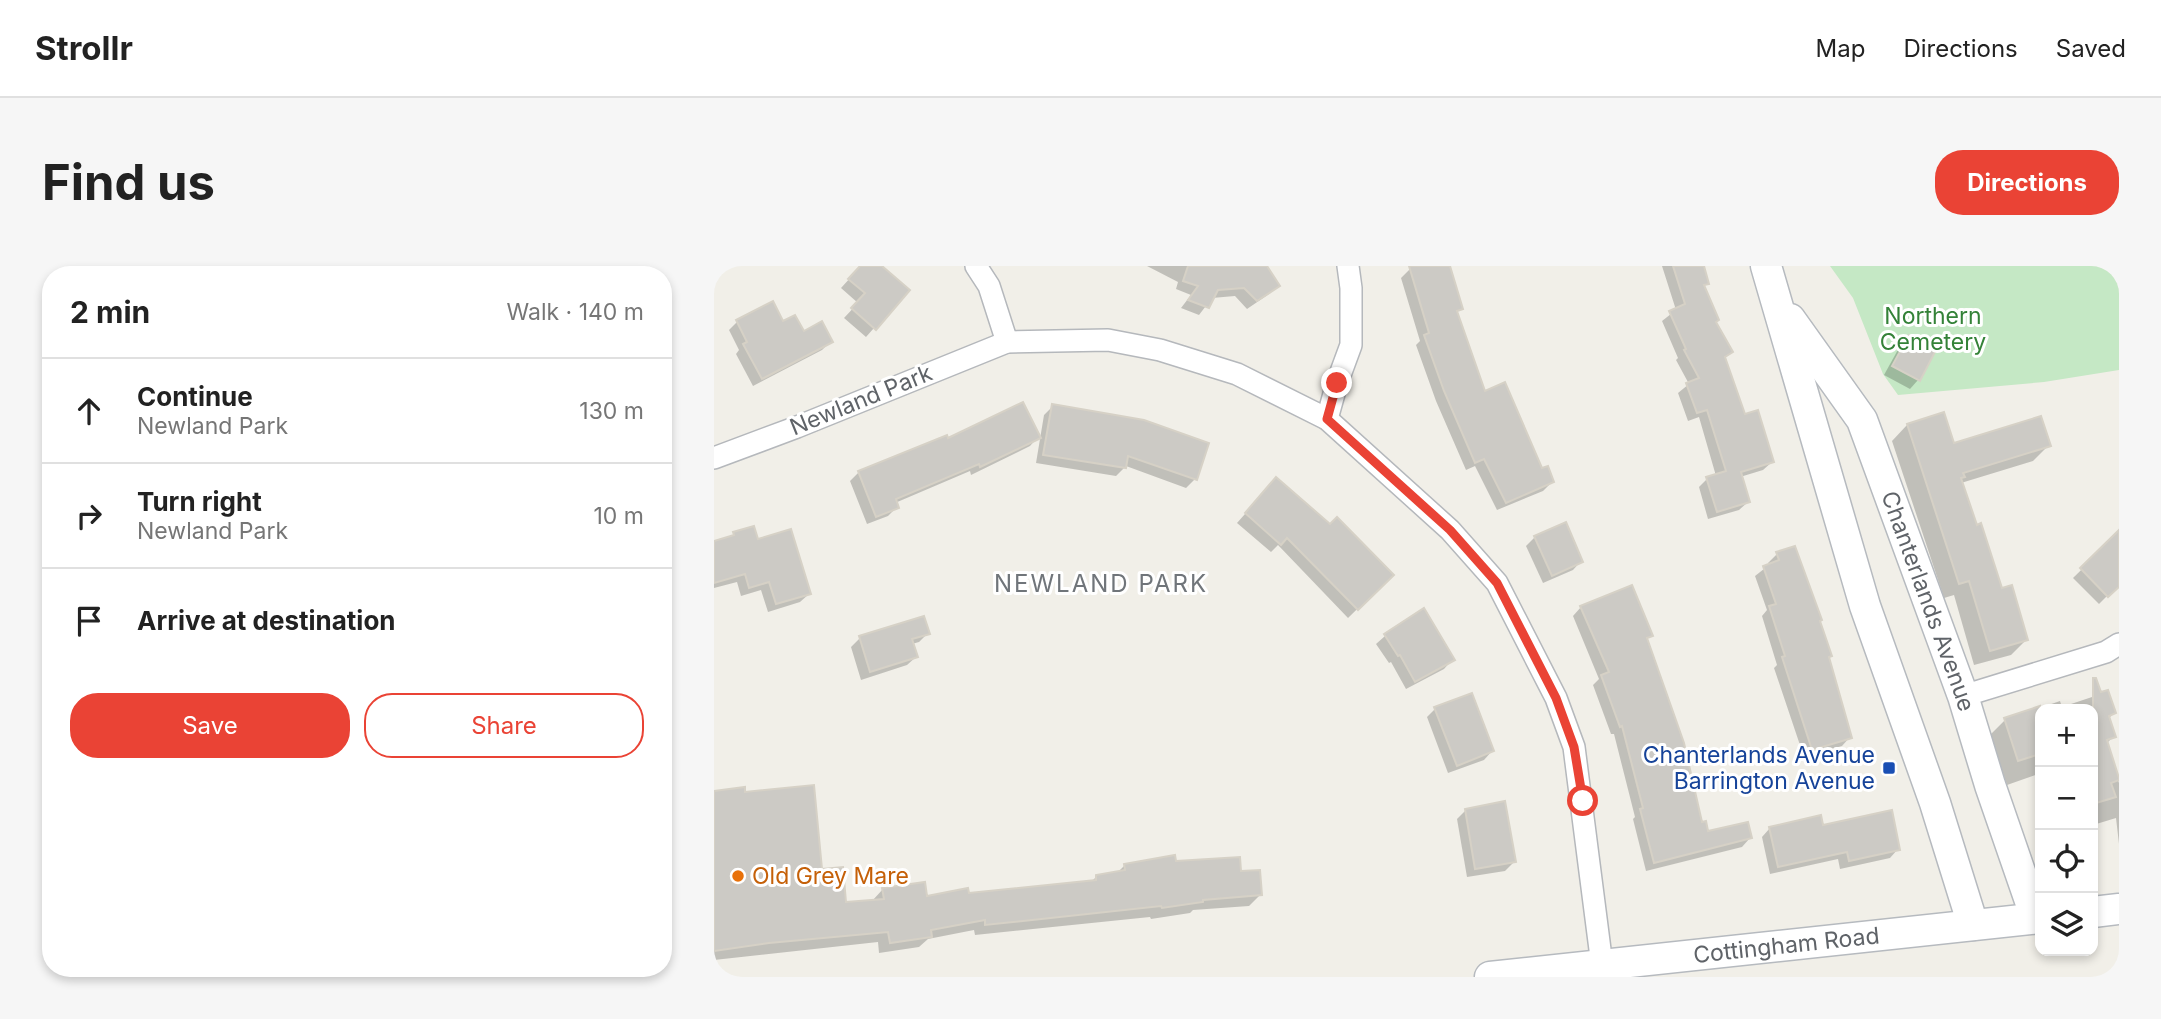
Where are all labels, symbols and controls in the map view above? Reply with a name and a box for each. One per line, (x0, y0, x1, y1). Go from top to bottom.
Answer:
text: Strollr (35, 28, 133, 68)
text: Map (1816, 34, 1865, 63)
text: Directions (1903, 34, 2018, 63)
text: Saved (2056, 34, 2126, 63)
button: Directions (1935, 150, 2119, 215)
text: Find us (42, 153, 215, 212)
text: 2 min (70, 294, 150, 330)
text: Walk · 140 m (506, 298, 644, 326)
park label: Northern Cemetery (1880, 302, 1986, 356)
street label: Newland Park (786, 359, 937, 441)
route end (1321, 367, 1352, 398)
text: Continue (137, 381, 253, 412)
icon: ahead (70, 392, 108, 430)
text: 130 m (579, 397, 644, 425)
text: Newland Park (137, 412, 288, 440)
text: Turn right (137, 486, 262, 517)
street label: Chanterlands Avenue (1875, 487, 1981, 715)
icon: right (70, 497, 108, 535)
text: 10 m (594, 502, 644, 530)
text: Newland Park (137, 517, 288, 545)
district label: NEWLAND PARK (994, 569, 1208, 598)
icon: arrive (70, 602, 108, 640)
text: Arrive at destination (137, 605, 396, 636)
button: Save (70, 693, 350, 758)
button: Share (364, 693, 644, 758)
map controls (2035, 704, 2098, 956)
button: + (2035, 704, 2098, 767)
place label: Chanterlands Avenue Barrington Avenue (1643, 741, 1875, 795)
marker: Chanterlands Avenue Barrington Avenue (1881, 760, 1897, 776)
button: − (2035, 767, 2098, 830)
route start (1567, 785, 1598, 816)
button: locate (2035, 830, 2098, 893)
place label: Old Grey Mare (752, 862, 909, 890)
marker: Old Grey Mare (730, 868, 746, 884)
button: layers (2035, 893, 2098, 956)
street label: Cottingham Road (1692, 921, 1881, 969)

